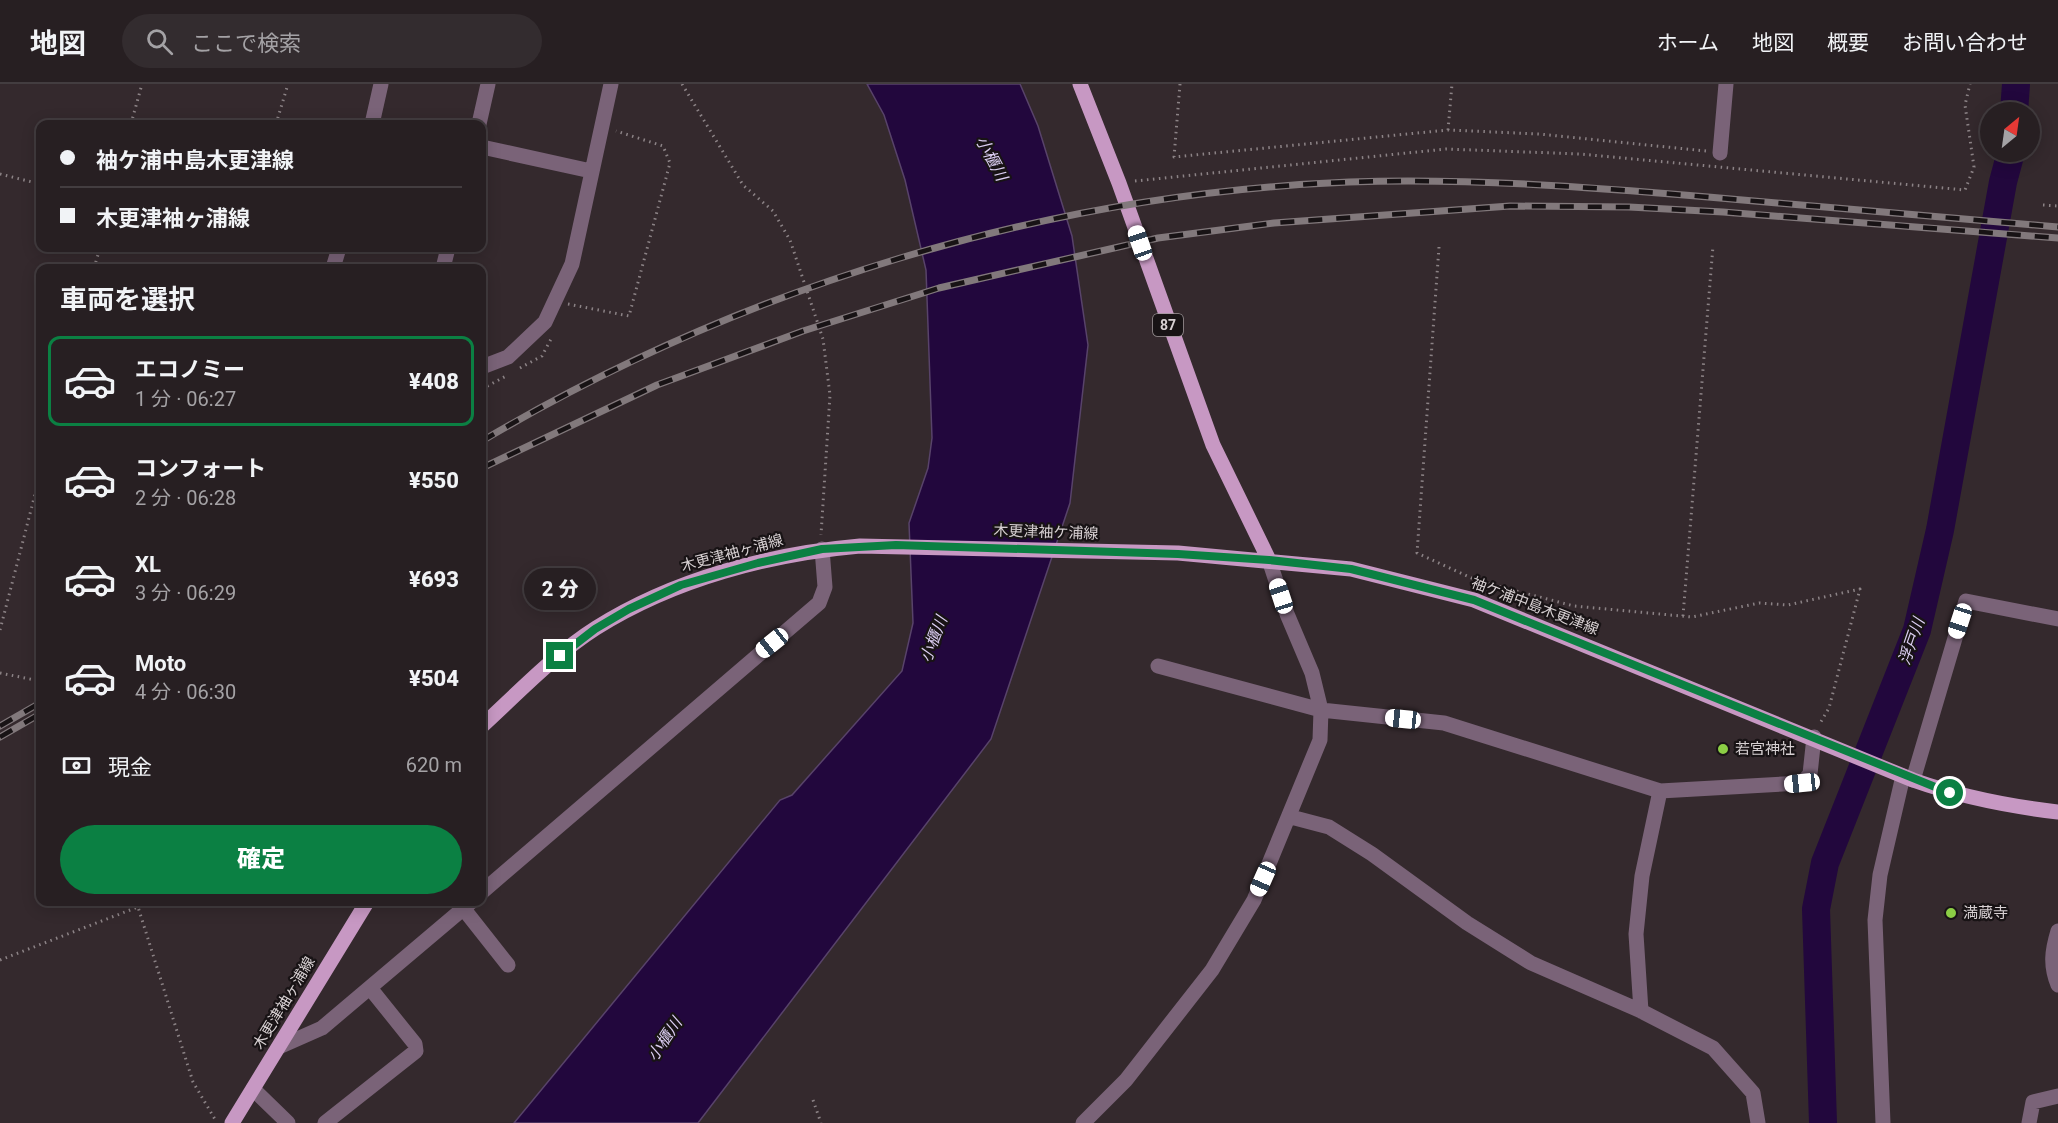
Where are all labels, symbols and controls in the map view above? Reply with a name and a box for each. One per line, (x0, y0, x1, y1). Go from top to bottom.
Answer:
search box (122, 14, 542, 68)
icon: search (143, 25, 176, 58)
text: 地図 (30, 27, 86, 60)
text: ここで検索 (191, 31, 301, 56)
text: ホーム (1657, 31, 1719, 55)
text: 地図 (1752, 31, 1794, 55)
text: 概要 (1827, 31, 1869, 55)
text: お問い合わせ (1902, 31, 2028, 55)
north arrow (1980, 102, 2040, 162)
map controls (1980, 102, 2040, 162)
water label: 小櫃川 (972, 133, 1012, 186)
text: 袖ケ浦中島木更津線 (96, 148, 294, 173)
text: 木更津袖ヶ浦線 (96, 206, 250, 231)
car (1126, 223, 1154, 263)
text: 車両を選択 (60, 284, 195, 316)
road number: 87 (1153, 314, 1183, 336)
icon: car (63, 354, 117, 408)
text: エコノミー (135, 357, 245, 382)
text: ¥408 (409, 369, 459, 394)
text: 1 分 · 06:27 (135, 387, 236, 411)
icon: car (63, 453, 117, 507)
text: コンフォート (135, 456, 266, 481)
text: ¥550 (409, 468, 459, 493)
text: 2 分 · 06:28 (135, 486, 236, 510)
street label: 木更津袖ケ浦線 (993, 521, 1099, 543)
street label: 木更津袖ヶ浦線 (679, 531, 785, 575)
icon: car (63, 552, 117, 606)
text: XL (135, 552, 161, 577)
text: ¥693 (409, 567, 459, 592)
callout: 2 分 (524, 569, 596, 611)
street label: 袖ケ浦中島木更津線 (1469, 573, 1601, 639)
car (1267, 576, 1295, 616)
text: 2 分 (542, 577, 578, 601)
text: 3 分 · 06:29 (135, 581, 236, 605)
car (1946, 601, 1974, 641)
water label: 小櫃川 (916, 612, 952, 665)
water label: 浮戸川 (1895, 613, 1929, 667)
car (752, 625, 792, 661)
route end (546, 642, 573, 669)
icon: car (63, 651, 117, 705)
text: Moto (135, 651, 186, 676)
text: ¥504 (409, 666, 459, 691)
text: 4 分 · 06:30 (135, 680, 236, 704)
car (1384, 708, 1422, 730)
place label: 若宮神社 (1735, 740, 1795, 758)
marker: 若宮神社 (1716, 742, 1730, 756)
icon: cash (60, 749, 93, 782)
text: 620 m (406, 753, 462, 777)
text: 現金 (108, 755, 152, 780)
car (1783, 772, 1821, 794)
route start (1936, 779, 1963, 806)
button: 確定 (60, 825, 462, 894)
car (1247, 859, 1279, 899)
place label: 満蔵寺 (1963, 904, 2008, 922)
marker: 満蔵寺 (1944, 906, 1958, 920)
street label: 木更津袖ヶ浦線 (249, 953, 319, 1053)
water label: 小櫃川 (643, 1012, 687, 1064)

